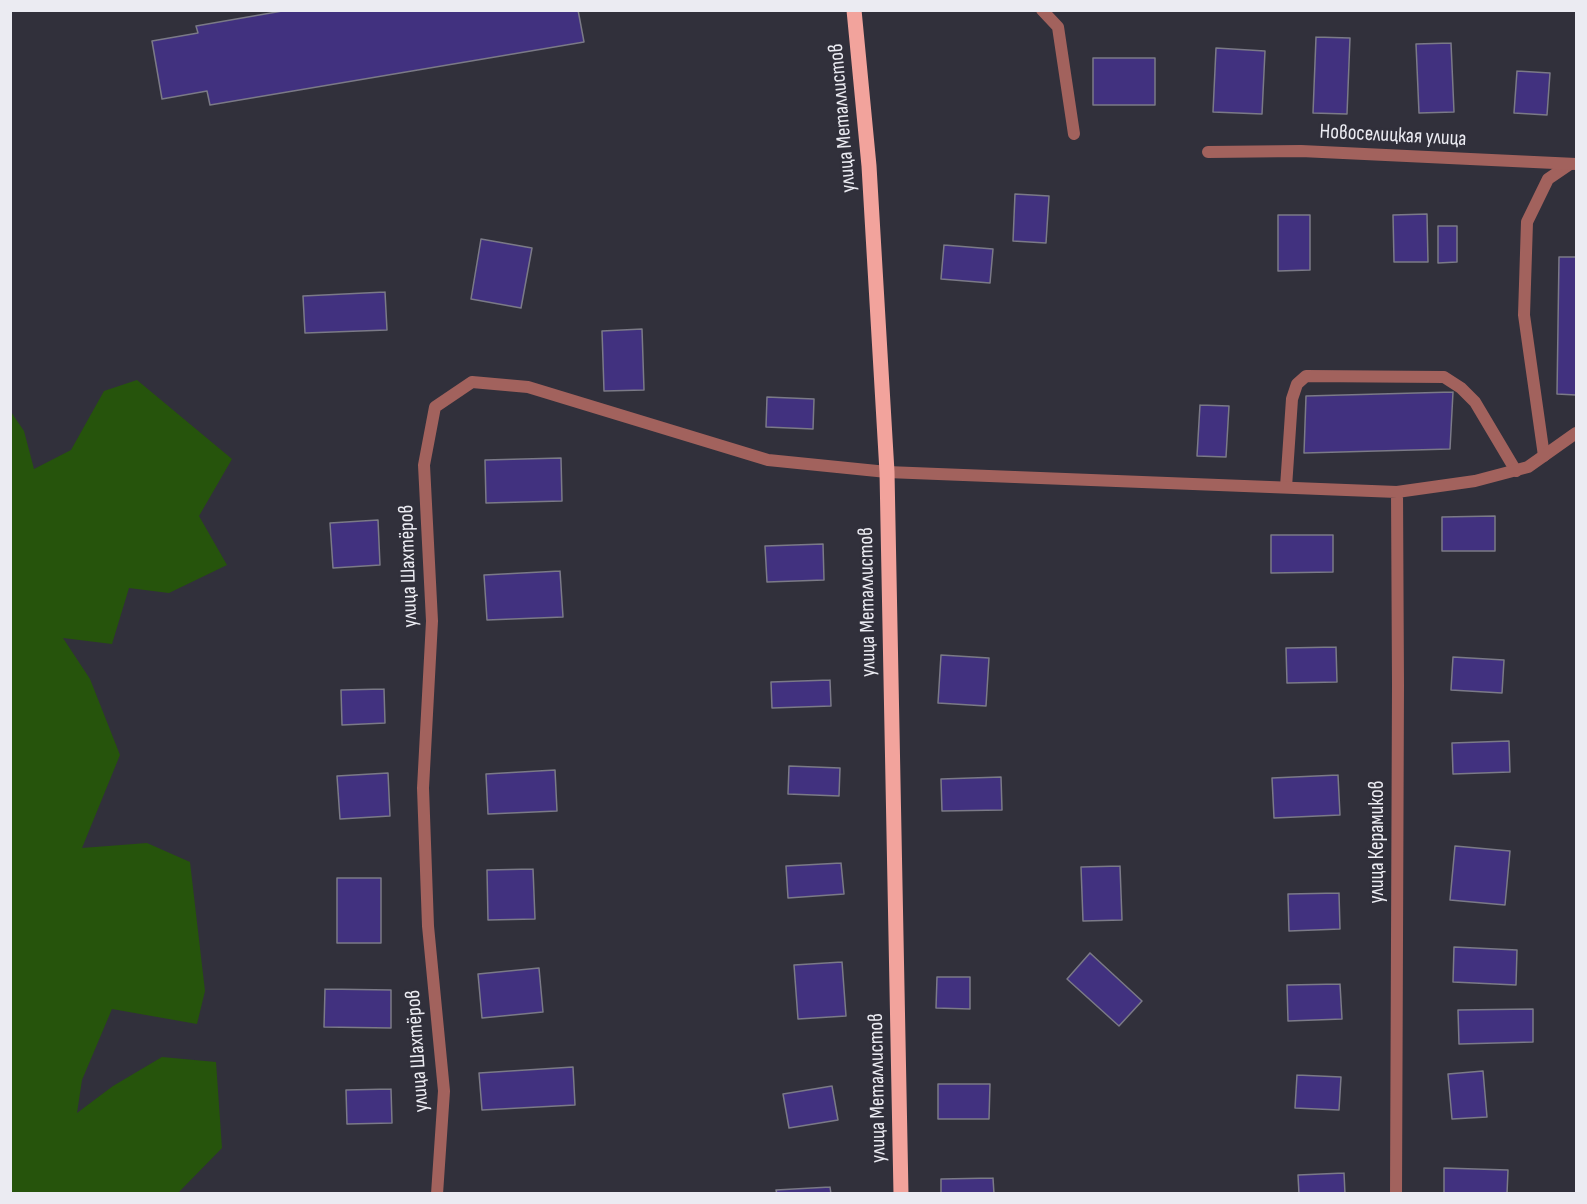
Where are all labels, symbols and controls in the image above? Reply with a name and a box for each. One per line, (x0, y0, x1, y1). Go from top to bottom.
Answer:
street label: улица Металлистов (824, 42, 862, 194)
street label: Новоселицкая улица (1319, 120, 1467, 152)
street label: улица Шахтёров (394, 504, 424, 628)
street label: улица Металлистов (854, 527, 882, 677)
street label: улица Керамиков (1365, 781, 1391, 903)
street label: улица Шахтёров (401, 989, 435, 1113)
street label: улица Металлистов (864, 1013, 892, 1163)

